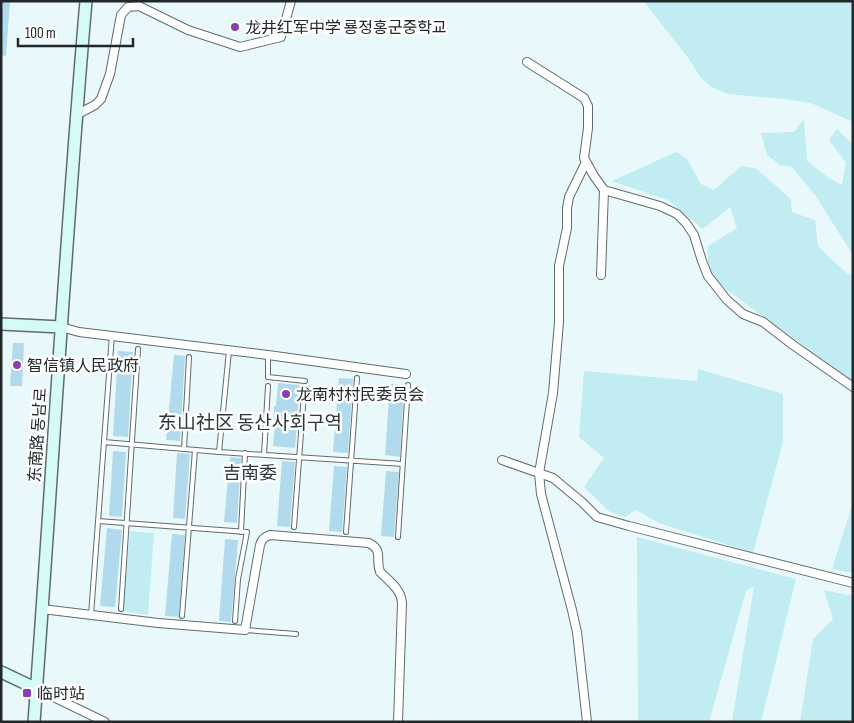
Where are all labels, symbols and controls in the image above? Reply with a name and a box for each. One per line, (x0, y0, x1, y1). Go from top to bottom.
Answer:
scale bar (18, 15, 132, 47)
place label: 龙井红军中学 룡정홍군중학교 (245, 19, 447, 38)
marker: 龙井红军中学 룡정홍군중학교 (229, 21, 241, 33)
text: 100 m (25, 24, 56, 43)
place label: 智信镇人民政府 (27, 357, 139, 376)
marker: 智信镇人民政府 (11, 359, 23, 371)
place label: 龙南村村民委员会 (296, 386, 424, 405)
street label: 东南路 동남로 (26, 387, 51, 483)
marker: 龙南村村民委员会 (280, 388, 292, 400)
district label: 东山社区 동산사회구역 (158, 412, 342, 435)
district label: 吉南委 (223, 463, 277, 484)
place label: 临时站 (37, 685, 85, 704)
marker: 临时站 (21, 687, 33, 699)

